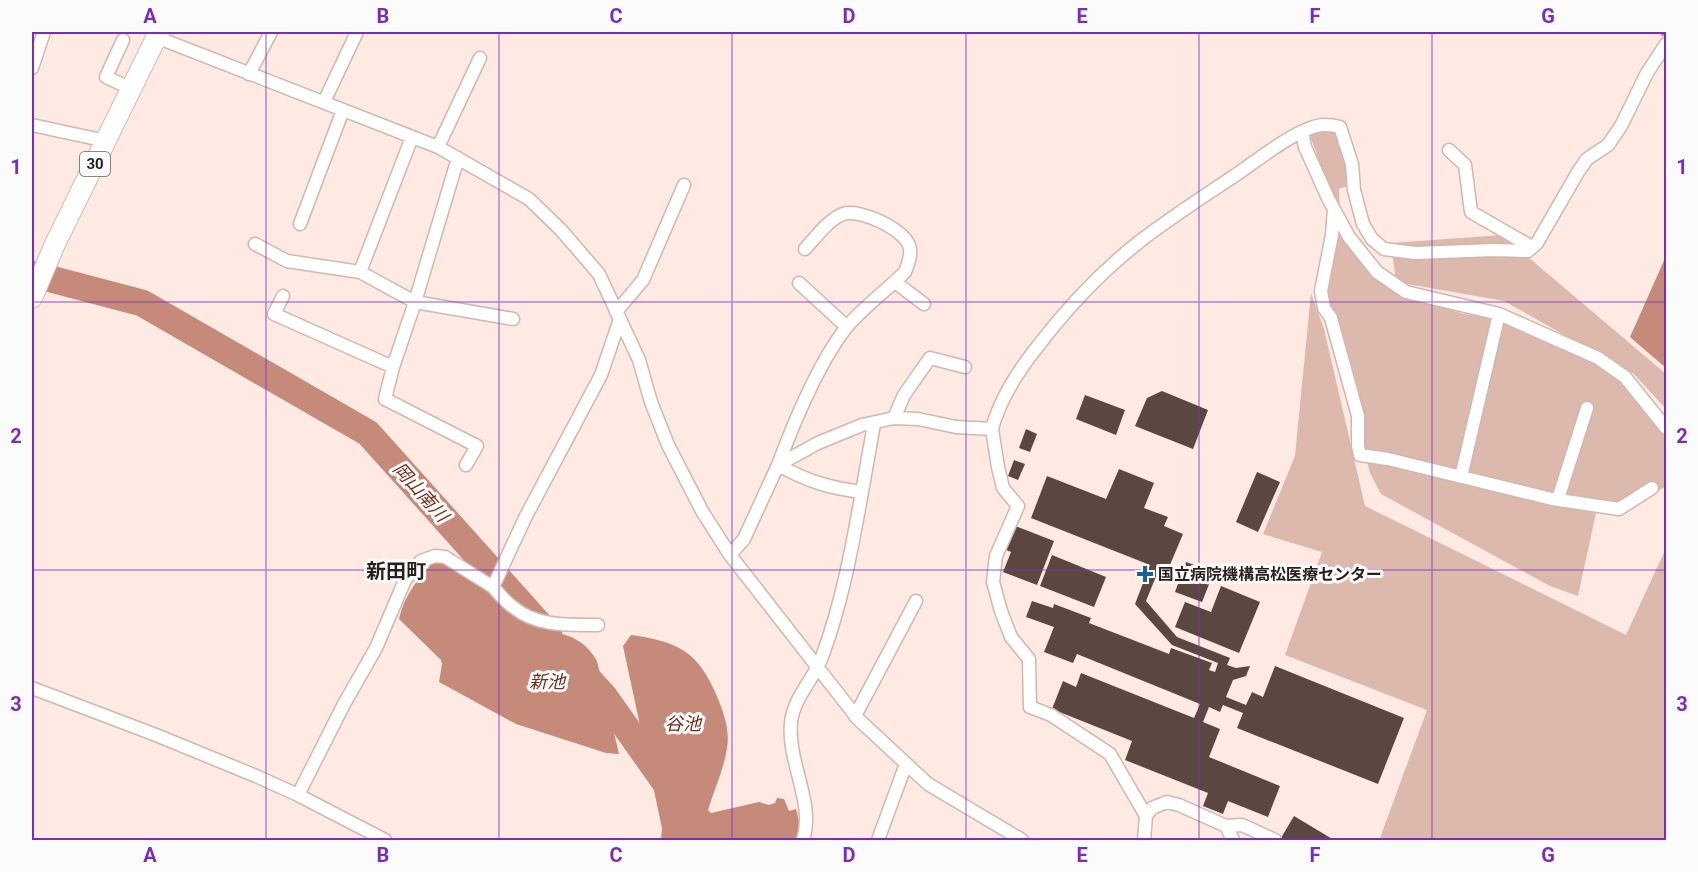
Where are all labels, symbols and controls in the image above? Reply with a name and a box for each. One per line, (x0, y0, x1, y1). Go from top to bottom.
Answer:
text: A (143, 4, 157, 28)
text: B (377, 4, 389, 28)
text: C (609, 4, 623, 28)
text: D (843, 4, 856, 28)
text: E (1076, 4, 1088, 28)
text: F (1310, 4, 1321, 28)
text: G (1541, 4, 1555, 28)
road number: 30 (80, 152, 110, 176)
text: 1 (10, 155, 22, 179)
text: 1 (1676, 155, 1688, 179)
text: 2 (10, 424, 22, 448)
text: 2 (1676, 424, 1688, 448)
water label: 岡山南川 (389, 458, 454, 527)
district label: 新田町 (366, 559, 426, 583)
marker: 国立病院機構高松医療センター (1136, 565, 1154, 583)
place label: 国立病院機構高松医療センター (1158, 565, 1382, 584)
water label: 新池 (529, 671, 567, 692)
text: 3 (10, 692, 22, 716)
text: 3 (1676, 692, 1688, 716)
water label: 谷池 (665, 713, 703, 734)
text: A (143, 843, 157, 867)
text: B (377, 843, 389, 867)
text: C (609, 843, 623, 867)
text: D (843, 843, 856, 867)
text: E (1076, 843, 1088, 867)
text: F (1310, 843, 1321, 867)
text: G (1541, 843, 1555, 867)

